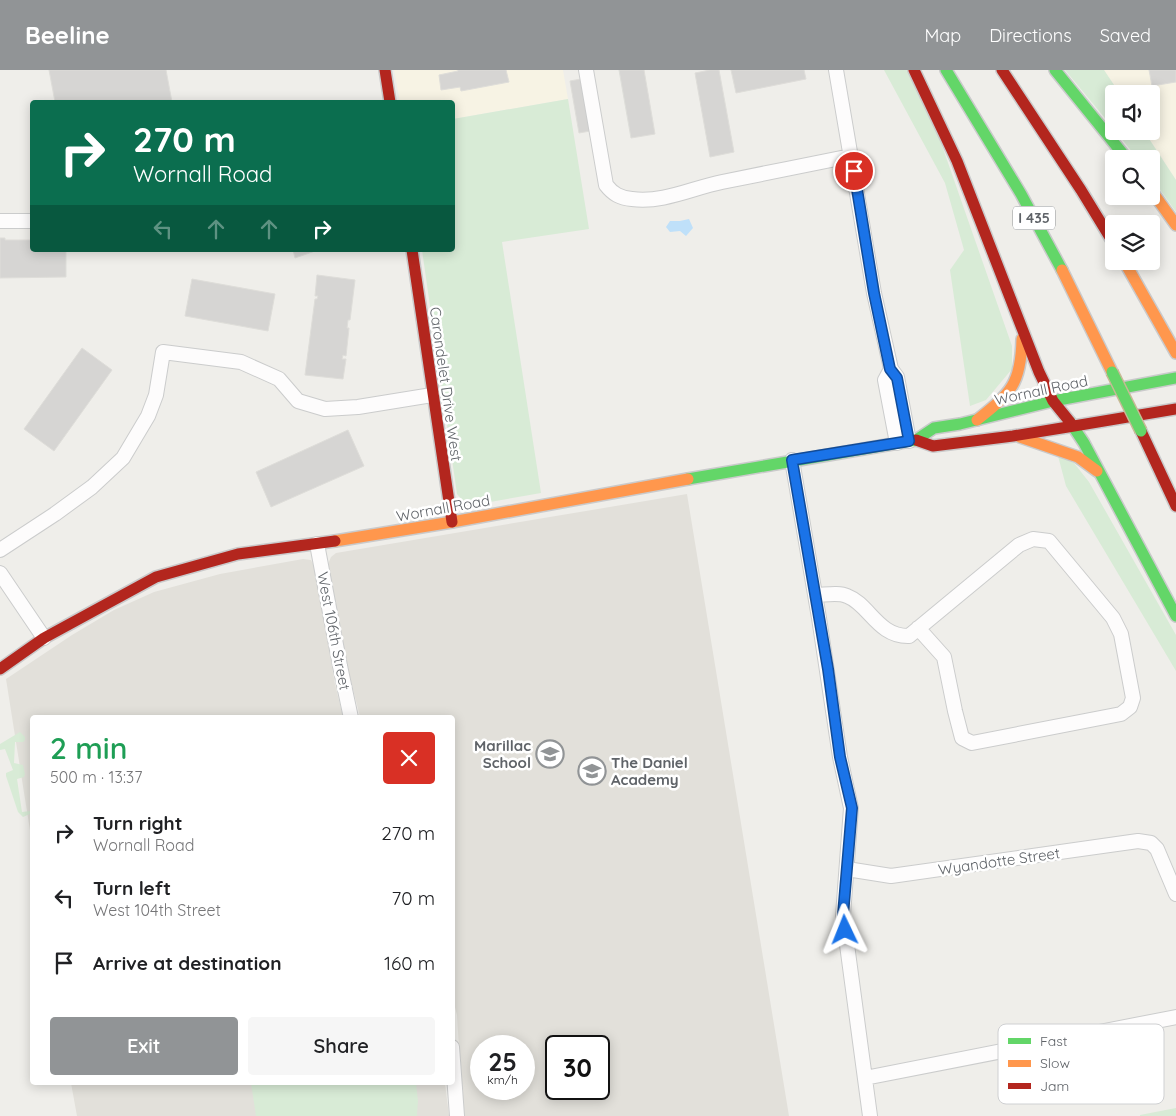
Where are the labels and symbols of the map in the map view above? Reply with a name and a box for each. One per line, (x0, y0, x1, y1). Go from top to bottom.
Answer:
pin (833, 150, 875, 192)
road number: I 435 (1013, 206, 1055, 230)
street label: Carondelet Drive West (426, 306, 466, 462)
street label: Wornall Road (993, 371, 1089, 409)
street label: Wornall Road (395, 490, 491, 526)
street label: West 106th Street (313, 570, 355, 692)
place label: Marillac School (474, 736, 531, 772)
school or university icon: Marillac School (535, 739, 565, 769)
place label: The Daniel Academy (611, 753, 688, 789)
school or university icon: The Daniel Academy (577, 756, 607, 786)
street label: Wyandotte Street (937, 843, 1061, 879)
position arrow (818, 903, 870, 955)
legend (998, 1024, 1164, 1104)
text: Fast (1040, 1032, 1068, 1050)
speed limit sign: 30 (545, 1035, 610, 1100)
text: Slow (1040, 1054, 1070, 1072)
text: Jam (1040, 1077, 1069, 1095)

